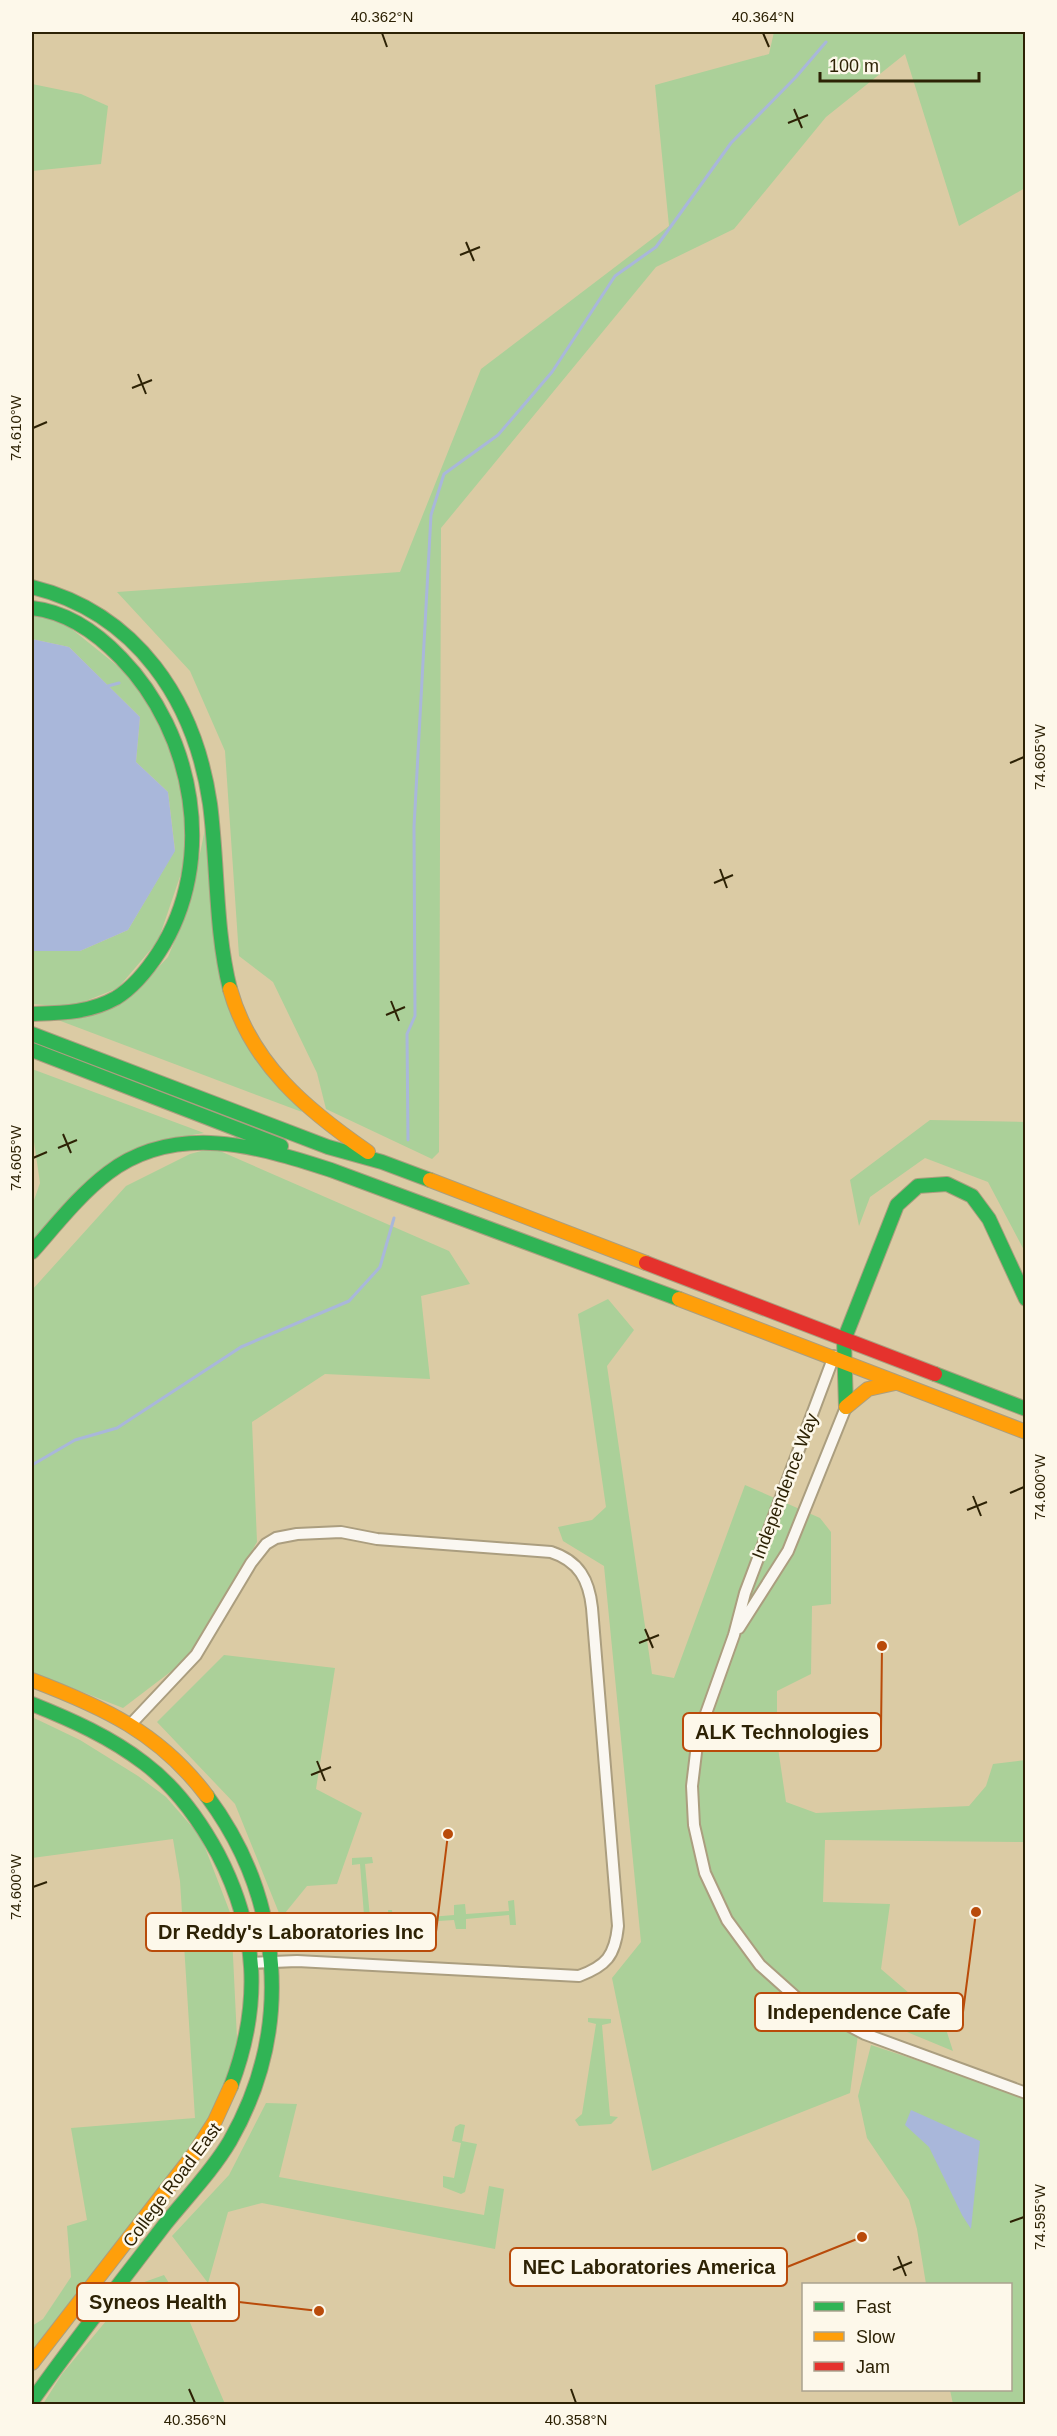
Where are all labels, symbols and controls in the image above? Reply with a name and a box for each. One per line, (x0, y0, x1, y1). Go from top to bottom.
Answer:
text: 40.362°N (351, 8, 413, 25)
text: 40.364°N (732, 8, 794, 25)
scale bar (820, 45, 979, 83)
text: 100 m (829, 56, 879, 76)
text: 74.610°W (7, 394, 24, 461)
text: 74.605°W (1031, 723, 1048, 790)
text: 74.605°W (7, 1124, 24, 1191)
street label: Independence Way (748, 1410, 822, 1562)
text: 74.600°W (1031, 1453, 1048, 1520)
callout: ALK Technologies (683, 1713, 881, 1751)
text: ALK Technologies (695, 1721, 869, 1743)
text: 74.600°W (7, 1853, 24, 1920)
callout: Dr Reddy's Laboratories Inc (146, 1913, 436, 1951)
text: Dr Reddy's Laboratories Inc (158, 1921, 424, 1943)
callout: Independence Cafe (755, 1993, 963, 2031)
text: Independence Cafe (767, 2001, 951, 2023)
street label: College Road East (119, 2119, 225, 2251)
text: 74.595°W (1031, 2183, 1048, 2250)
callout: NEC Laboratories America (510, 2248, 787, 2286)
text: NEC Laboratories America (523, 2256, 776, 2278)
callout: Syneos Health (77, 2283, 239, 2321)
legend (802, 2283, 1012, 2391)
text: Syneos Health (89, 2291, 227, 2313)
text: Fast (856, 2297, 891, 2317)
text: Slow (856, 2327, 896, 2347)
text: Jam (856, 2357, 890, 2377)
text: 40.356°N (164, 2411, 226, 2428)
text: 40.358°N (545, 2411, 607, 2428)

